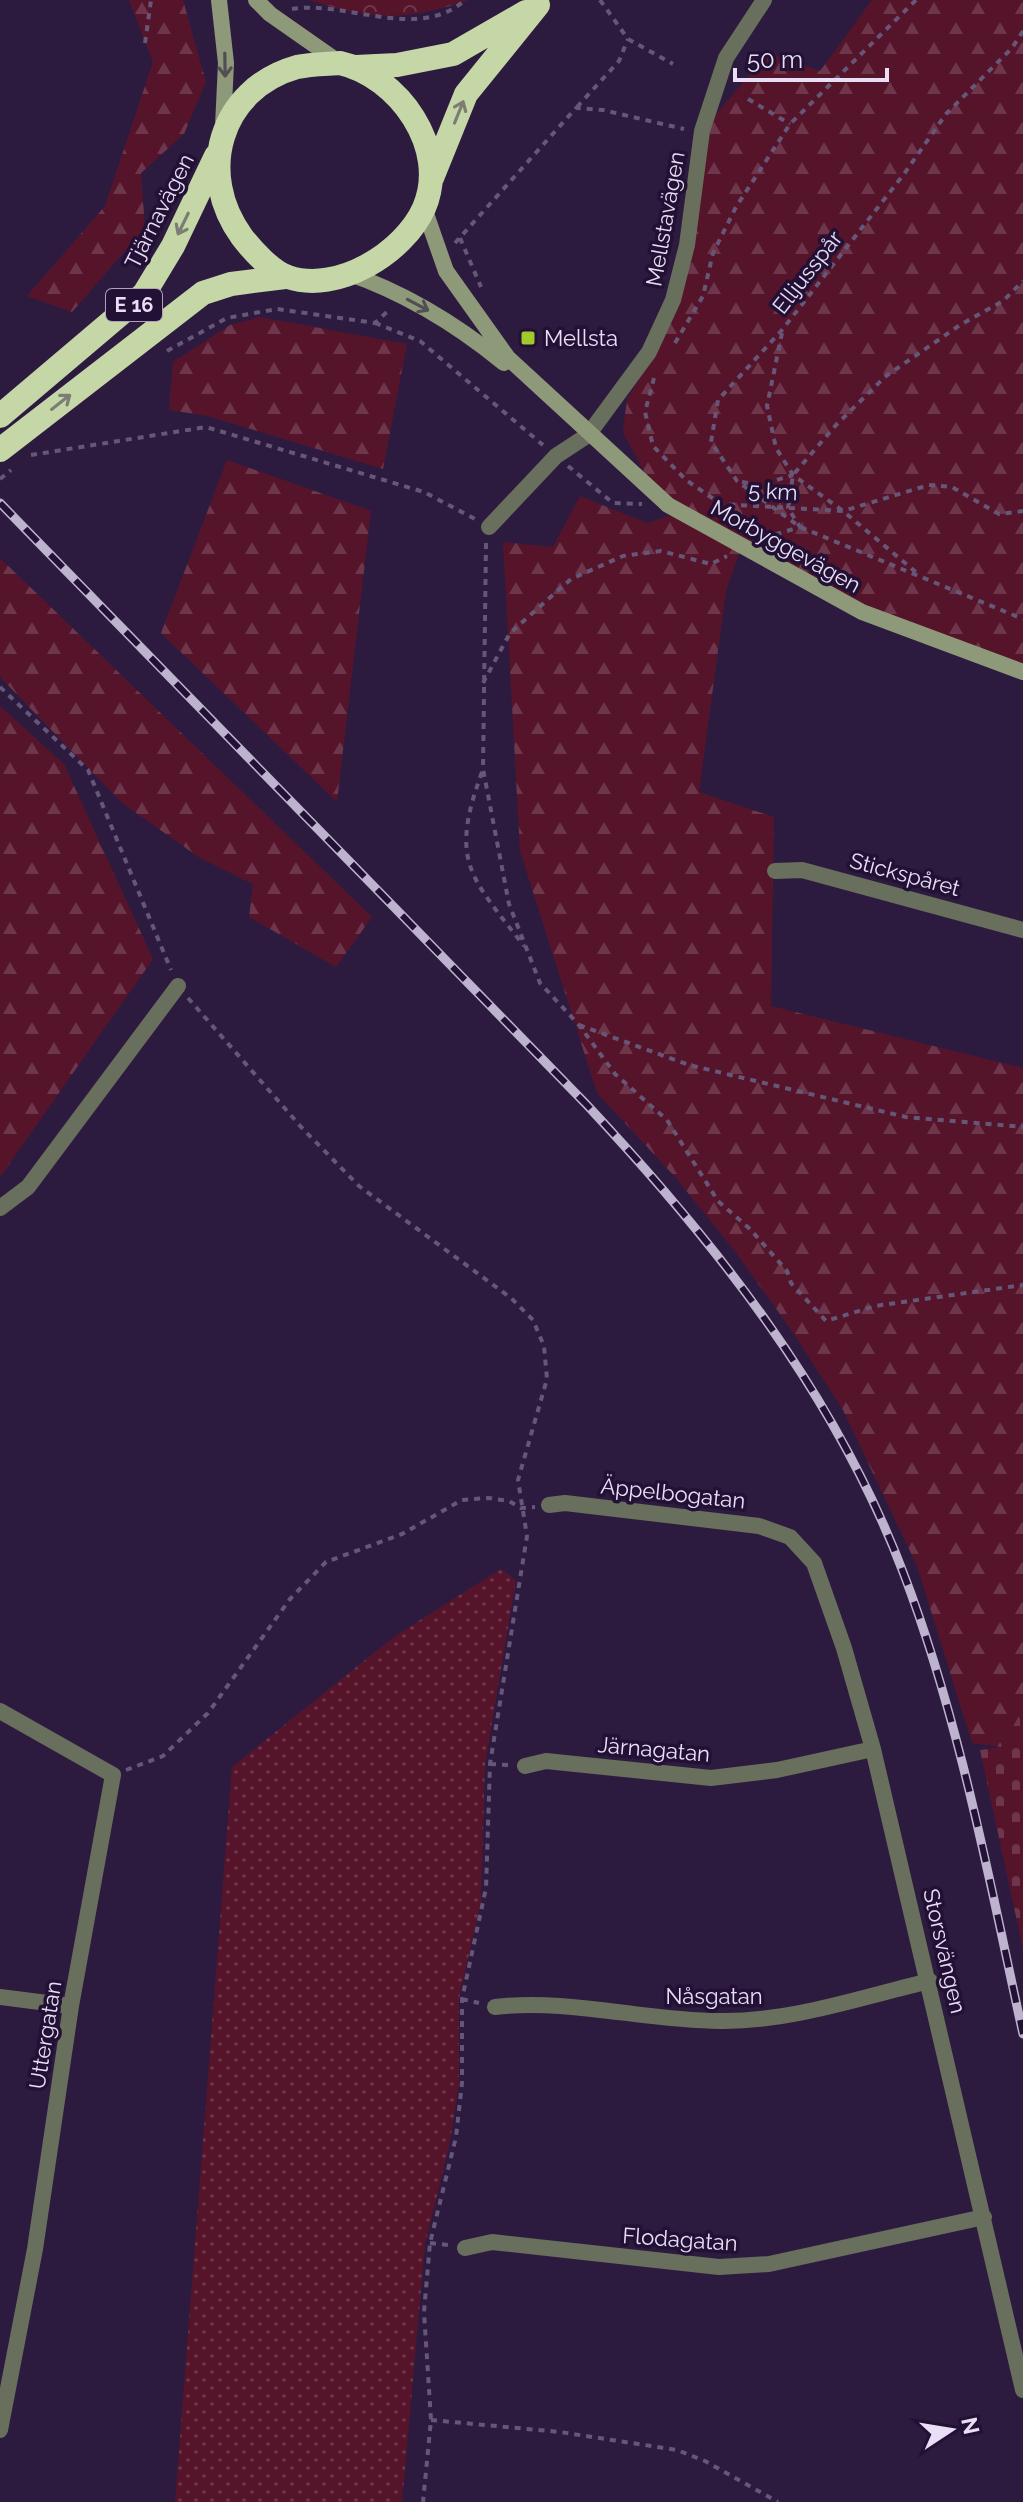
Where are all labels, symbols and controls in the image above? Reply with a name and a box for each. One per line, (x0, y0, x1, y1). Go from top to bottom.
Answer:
scale bar (735, 32, 887, 82)
text: 50 m (747, 45, 803, 74)
one-way arrow (217, 51, 233, 78)
one-way arrow (453, 100, 467, 125)
street label: Tjärnavägen (119, 149, 199, 273)
street label: Mellstavägen (640, 150, 690, 288)
one-way arrow (175, 212, 190, 235)
street label: Elljusspår (767, 225, 848, 319)
road number: E 16 (106, 289, 162, 321)
one-way arrow (406, 297, 430, 313)
place label: Mellsta (544, 325, 618, 351)
marker: Mellsta (519, 329, 537, 347)
one-way arrow (50, 393, 71, 411)
street label: 5 km (748, 477, 798, 505)
street label: Morbyggevägen (707, 494, 865, 598)
street label: Stickspåret (847, 847, 963, 901)
street label: Äppelbogatan (599, 1472, 747, 1514)
street label: Järnagatan (597, 1731, 711, 1767)
street label: Storsvängen (918, 1886, 972, 2016)
street label: Uttergatan (24, 1979, 66, 2091)
street label: Nåsgatan (665, 1983, 763, 2009)
street label: Flodagatan (622, 2222, 738, 2256)
north arrow (911, 2390, 991, 2470)
text: N (956, 2415, 985, 2437)

